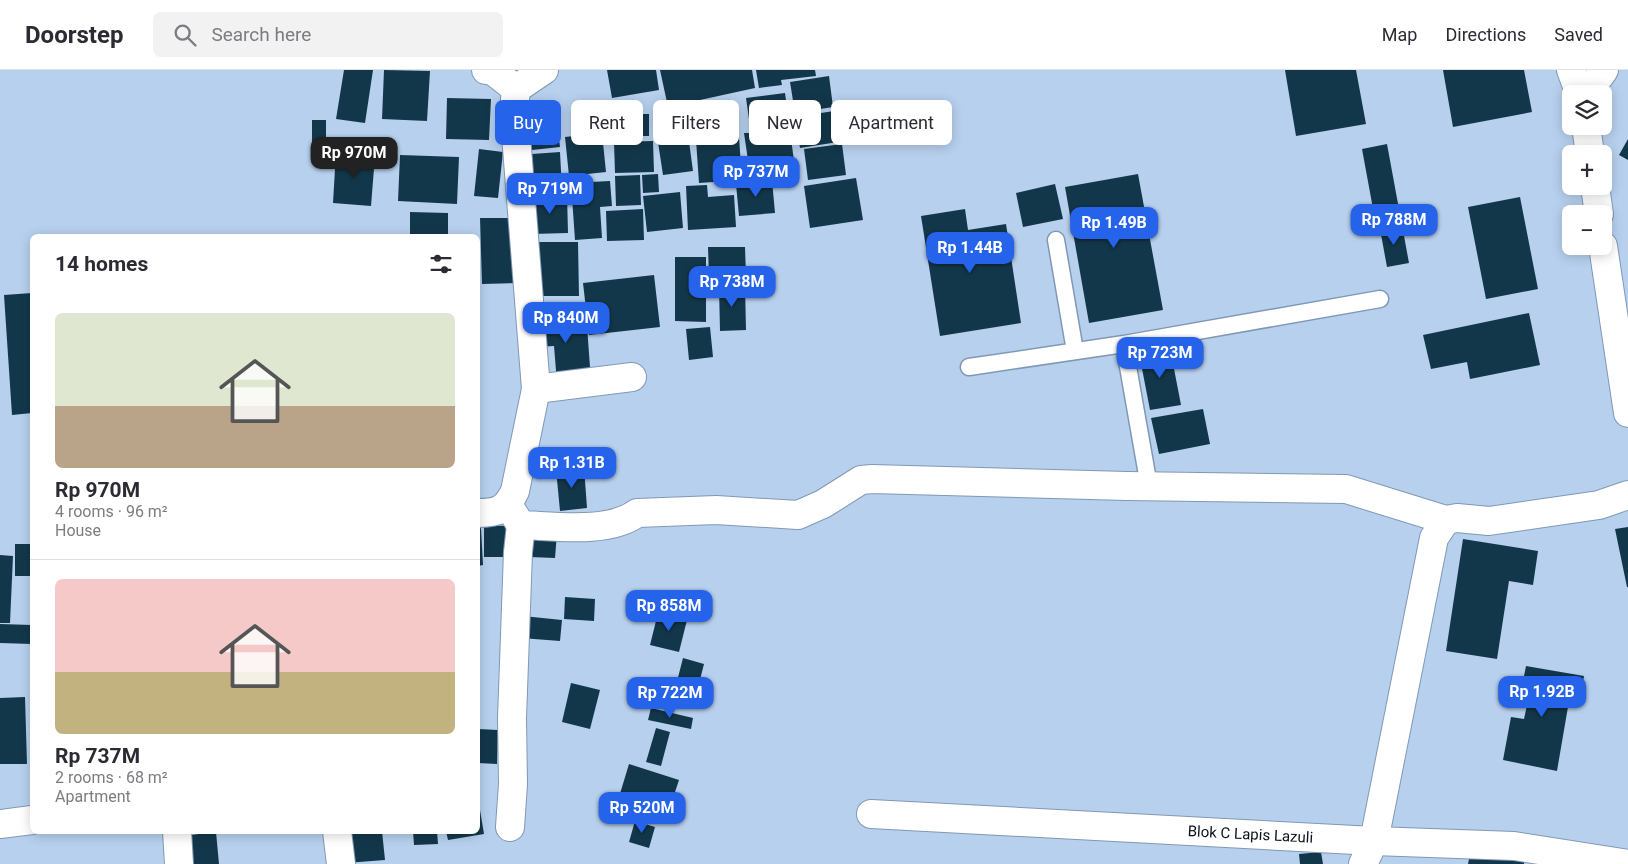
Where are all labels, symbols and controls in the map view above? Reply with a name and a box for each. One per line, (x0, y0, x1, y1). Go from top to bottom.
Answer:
search box (153, 12, 503, 57)
text: Doorstep (25, 21, 123, 49)
icon: search (171, 21, 199, 49)
text: Search here (211, 23, 311, 46)
text: Map (1382, 24, 1417, 45)
text: Directions (1445, 24, 1526, 45)
text: Saved (1554, 24, 1603, 45)
map controls (1562, 85, 1612, 255)
button: layers (1562, 85, 1612, 135)
chip: Buy (495, 100, 561, 145)
chip: Rent (571, 100, 643, 145)
chip: Filters (653, 100, 739, 145)
chip: New (749, 100, 821, 145)
chip: Apartment (831, 100, 952, 145)
pin: Rp 970M (308, 136, 400, 179)
text: Rp 970M (322, 143, 386, 162)
button: + (1562, 145, 1612, 195)
pin: Rp 737M (710, 156, 802, 198)
text: Rp 737M (724, 162, 788, 181)
pin: Rp 719M (504, 172, 596, 215)
text: Rp 719M (518, 179, 582, 198)
pin: Rp 788M (1348, 204, 1440, 246)
button: − (1562, 205, 1612, 255)
pin: Rp 1.49B (1062, 206, 1166, 249)
text: Rp 788M (1362, 210, 1426, 229)
text: Rp 1.49B (1081, 213, 1147, 232)
pin: Rp 1.44B (918, 232, 1022, 274)
text: Rp 1.44B (937, 238, 1003, 257)
icon: filters (427, 250, 455, 278)
text: 14 homes (55, 252, 148, 276)
pin: Rp 738M (686, 266, 778, 308)
text: Rp 738M (700, 272, 764, 291)
pin: Rp 840M (520, 302, 612, 344)
text: Rp 840M (534, 308, 598, 327)
pin: Rp 723M (1114, 336, 1206, 379)
text: Rp 723M (1128, 343, 1192, 362)
icon: home (210, 346, 300, 436)
pin: Rp 1.31B (520, 446, 624, 489)
text: Rp 1.31B (539, 453, 605, 472)
text: Rp 970M (55, 478, 140, 502)
text: 4 rooms · 96 m² (55, 502, 168, 521)
text: House (55, 521, 101, 540)
pin: Rp 858M (623, 590, 715, 632)
text: Rp 858M (637, 596, 701, 615)
icon: home (210, 611, 300, 701)
pin: Rp 722M (624, 676, 716, 719)
pin: Rp 1.92B (1490, 676, 1594, 718)
text: Rp 1.92B (1509, 682, 1575, 701)
text: Rp 722M (638, 683, 702, 702)
text: Rp 737M (55, 744, 140, 768)
text: 2 rooms · 68 m² (55, 768, 168, 787)
text: Apartment (55, 787, 131, 806)
pin: Rp 520M (596, 792, 688, 834)
text: Rp 520M (610, 798, 674, 817)
street label: Blok C Lapis Lazuli (1187, 822, 1314, 847)

